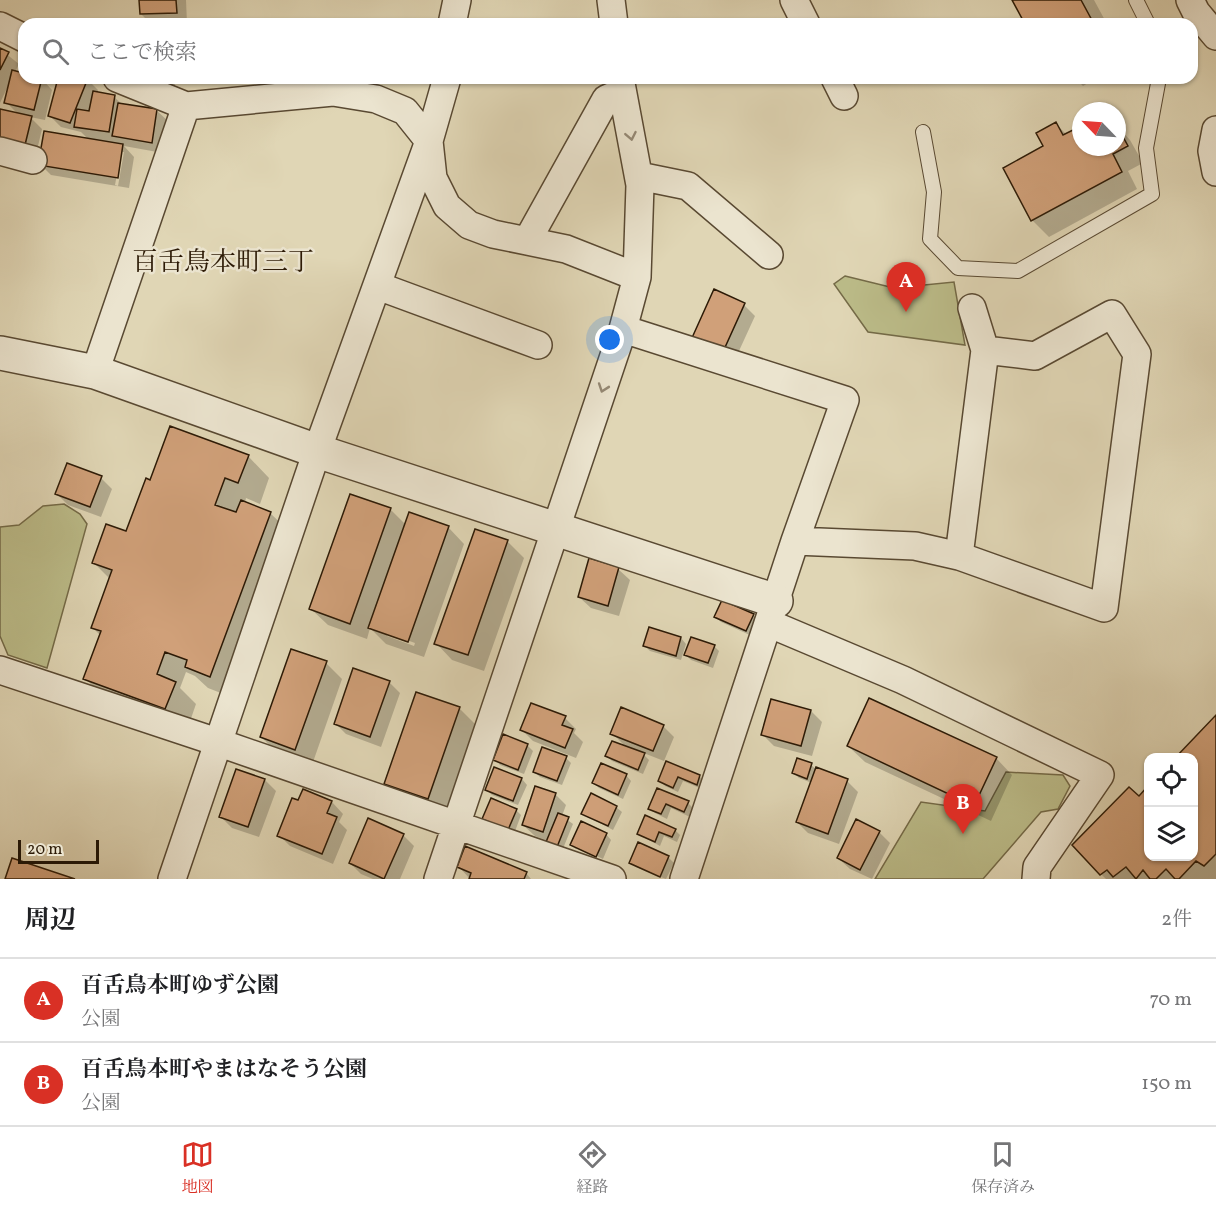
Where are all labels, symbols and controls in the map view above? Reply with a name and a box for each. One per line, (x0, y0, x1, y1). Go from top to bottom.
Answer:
search box (18, 18, 1198, 84)
icon: search (39, 35, 72, 68)
text: ここで検索 (87, 38, 197, 69)
north arrow (1072, 102, 1126, 156)
one-way arrow (624, 130, 637, 140)
district label: 百舌鳥本町三丁 (132, 245, 314, 281)
pin: A (886, 262, 926, 312)
your location (595, 325, 624, 354)
one-way arrow (598, 382, 611, 393)
map controls (1144, 753, 1198, 861)
button: locate (1144, 753, 1198, 807)
pin: B (944, 784, 982, 834)
button: layers (1144, 807, 1198, 861)
scale bar (18, 837, 99, 864)
text: 20 m (27, 839, 62, 861)
text: 周辺 (24, 903, 76, 939)
text: 2件 (1161, 906, 1192, 934)
text: 百舌鳥本町ゆず公園 (81, 971, 279, 1002)
text: A (36, 986, 51, 1014)
text: 70 m (1149, 986, 1192, 1014)
text: 公園 (81, 1006, 121, 1034)
text: 百舌鳥本町やまはなそう公園 (81, 1055, 367, 1086)
text: B (37, 1070, 50, 1098)
text: 150 m (1141, 1070, 1192, 1098)
text: 公園 (81, 1090, 121, 1118)
tab: 地図 (181, 1138, 214, 1199)
tab: 経路 (576, 1138, 609, 1199)
tab: 保存済み (971, 1138, 1035, 1199)

